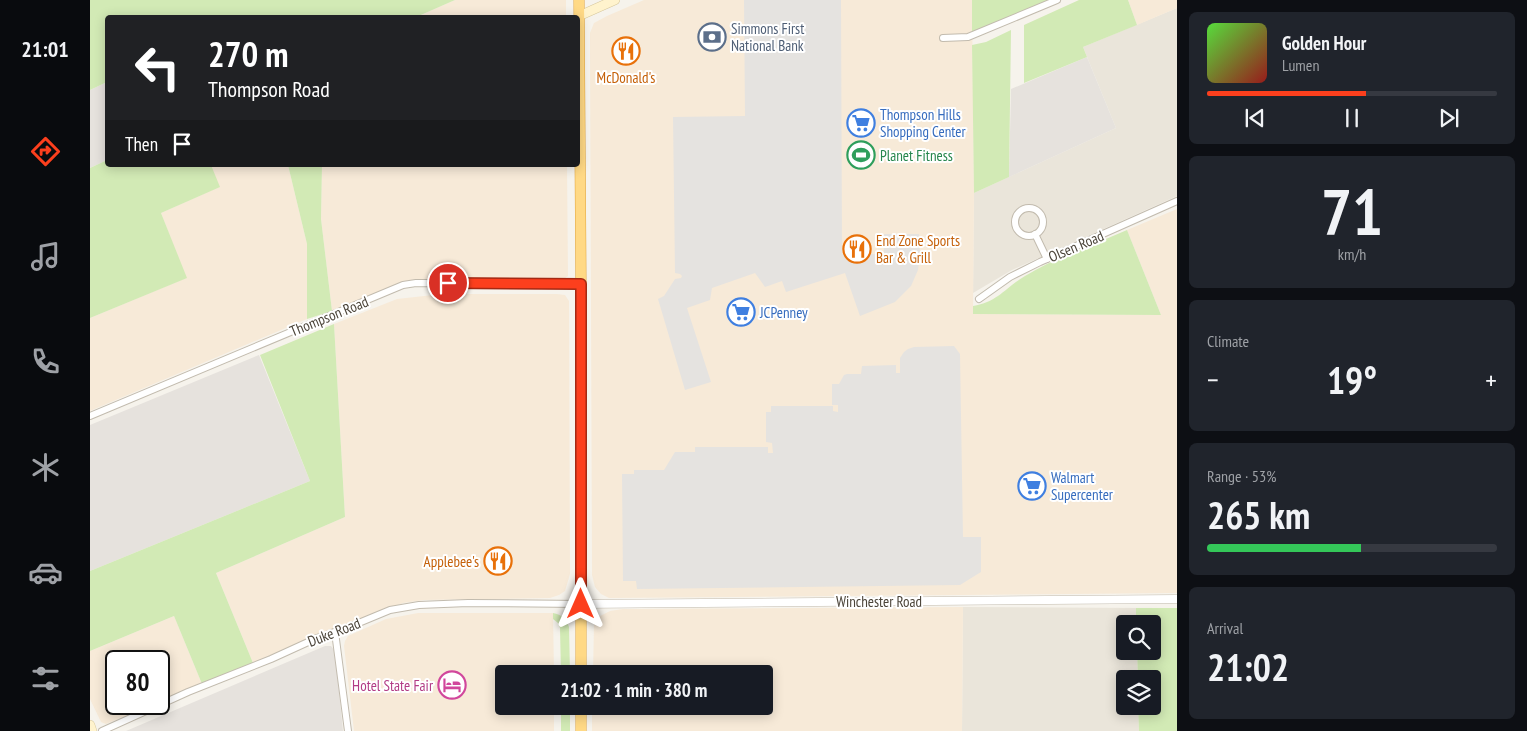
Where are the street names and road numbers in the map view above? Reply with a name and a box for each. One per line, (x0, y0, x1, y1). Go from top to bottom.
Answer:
street label: Olsen Road (1045, 226, 1107, 266)
street label: Thompson Road (287, 292, 371, 340)
street label: Winchester Road (836, 592, 922, 611)
street label: Duke Road (305, 613, 363, 651)

